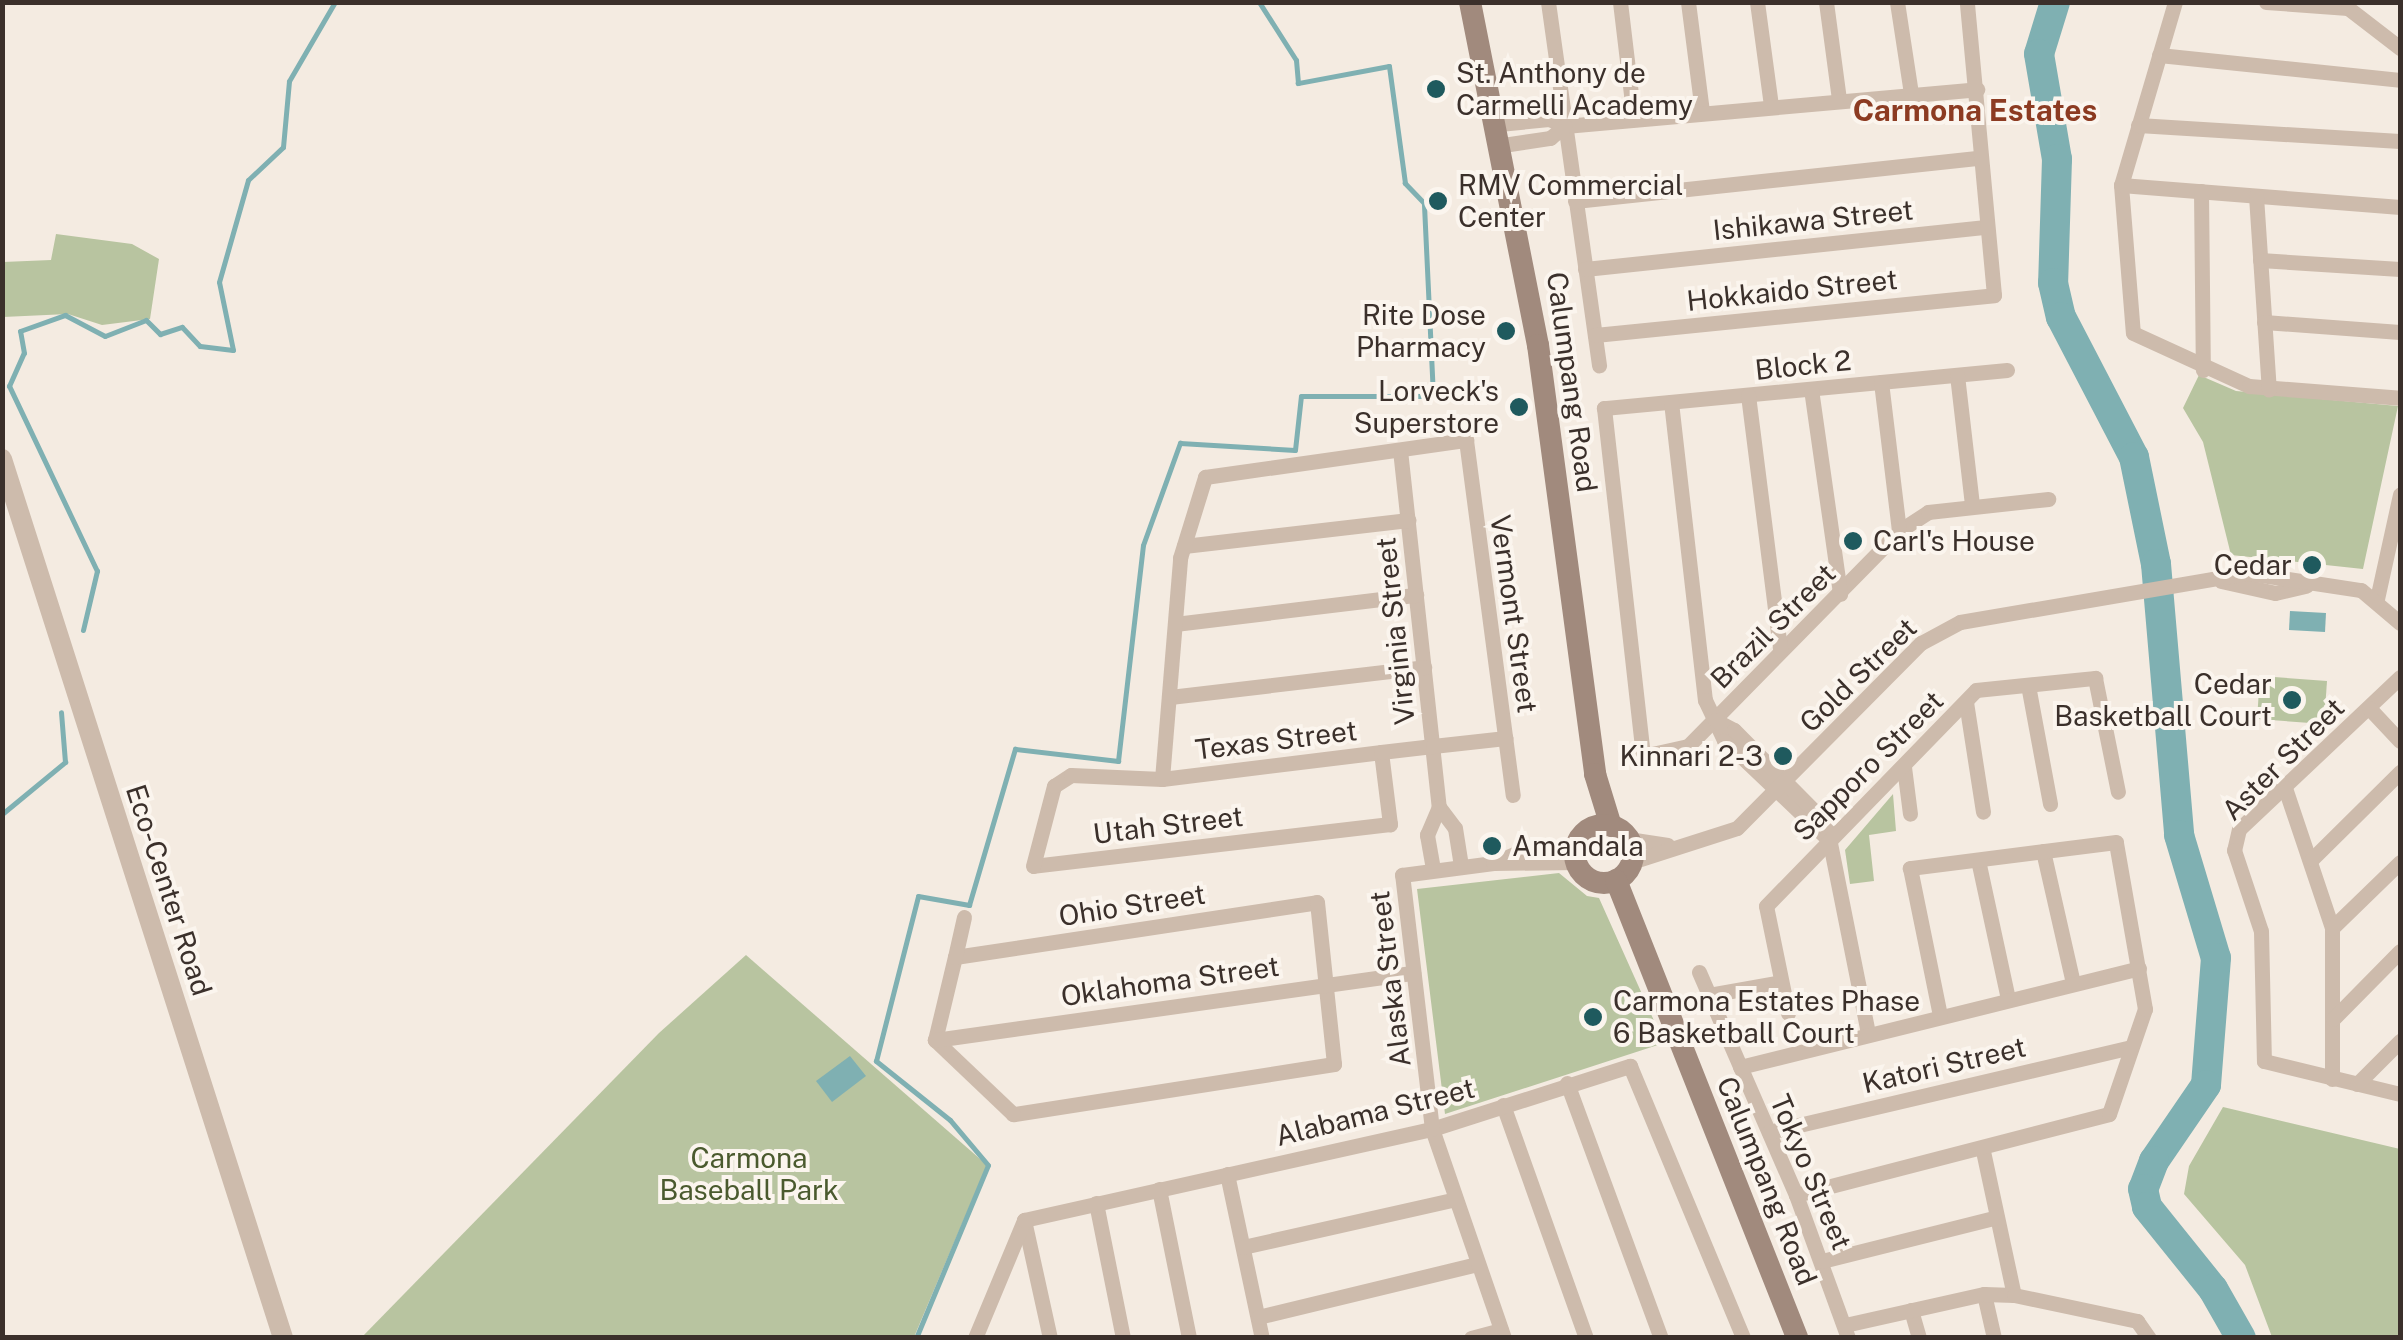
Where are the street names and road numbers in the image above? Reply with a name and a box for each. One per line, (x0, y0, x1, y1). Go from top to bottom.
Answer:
street label: Ishikawa Street (1711, 193, 1915, 247)
street label: Hokkaido Street (1685, 262, 1899, 318)
street label: Calumpang Road (1540, 270, 1604, 494)
street label: Block 2 (1753, 343, 1853, 387)
street label: Vermont Street (1483, 513, 1545, 715)
street label: Virginia Street (1368, 536, 1422, 726)
street label: Brazil Street (1704, 557, 1842, 695)
street label: Gold Street (1793, 611, 1923, 739)
street label: Sapporo Street (1786, 684, 1950, 848)
street label: Aster Street (2215, 691, 2351, 827)
street label: Texas Street (1193, 713, 1359, 767)
street label: Eco-Center Road (119, 780, 219, 1000)
street label: Utah Street (1091, 799, 1245, 851)
street label: Ohio Street (1056, 877, 1208, 933)
street label: Alaska Street (1363, 889, 1417, 1069)
street label: Oklahoma Street (1059, 949, 1281, 1013)
street label: Katori Street (1859, 1030, 2029, 1100)
street label: Alabama Street (1272, 1071, 1478, 1153)
street label: Calumpang Road (1710, 1072, 1824, 1290)
street label: Tokyo Street (1763, 1089, 1859, 1255)

